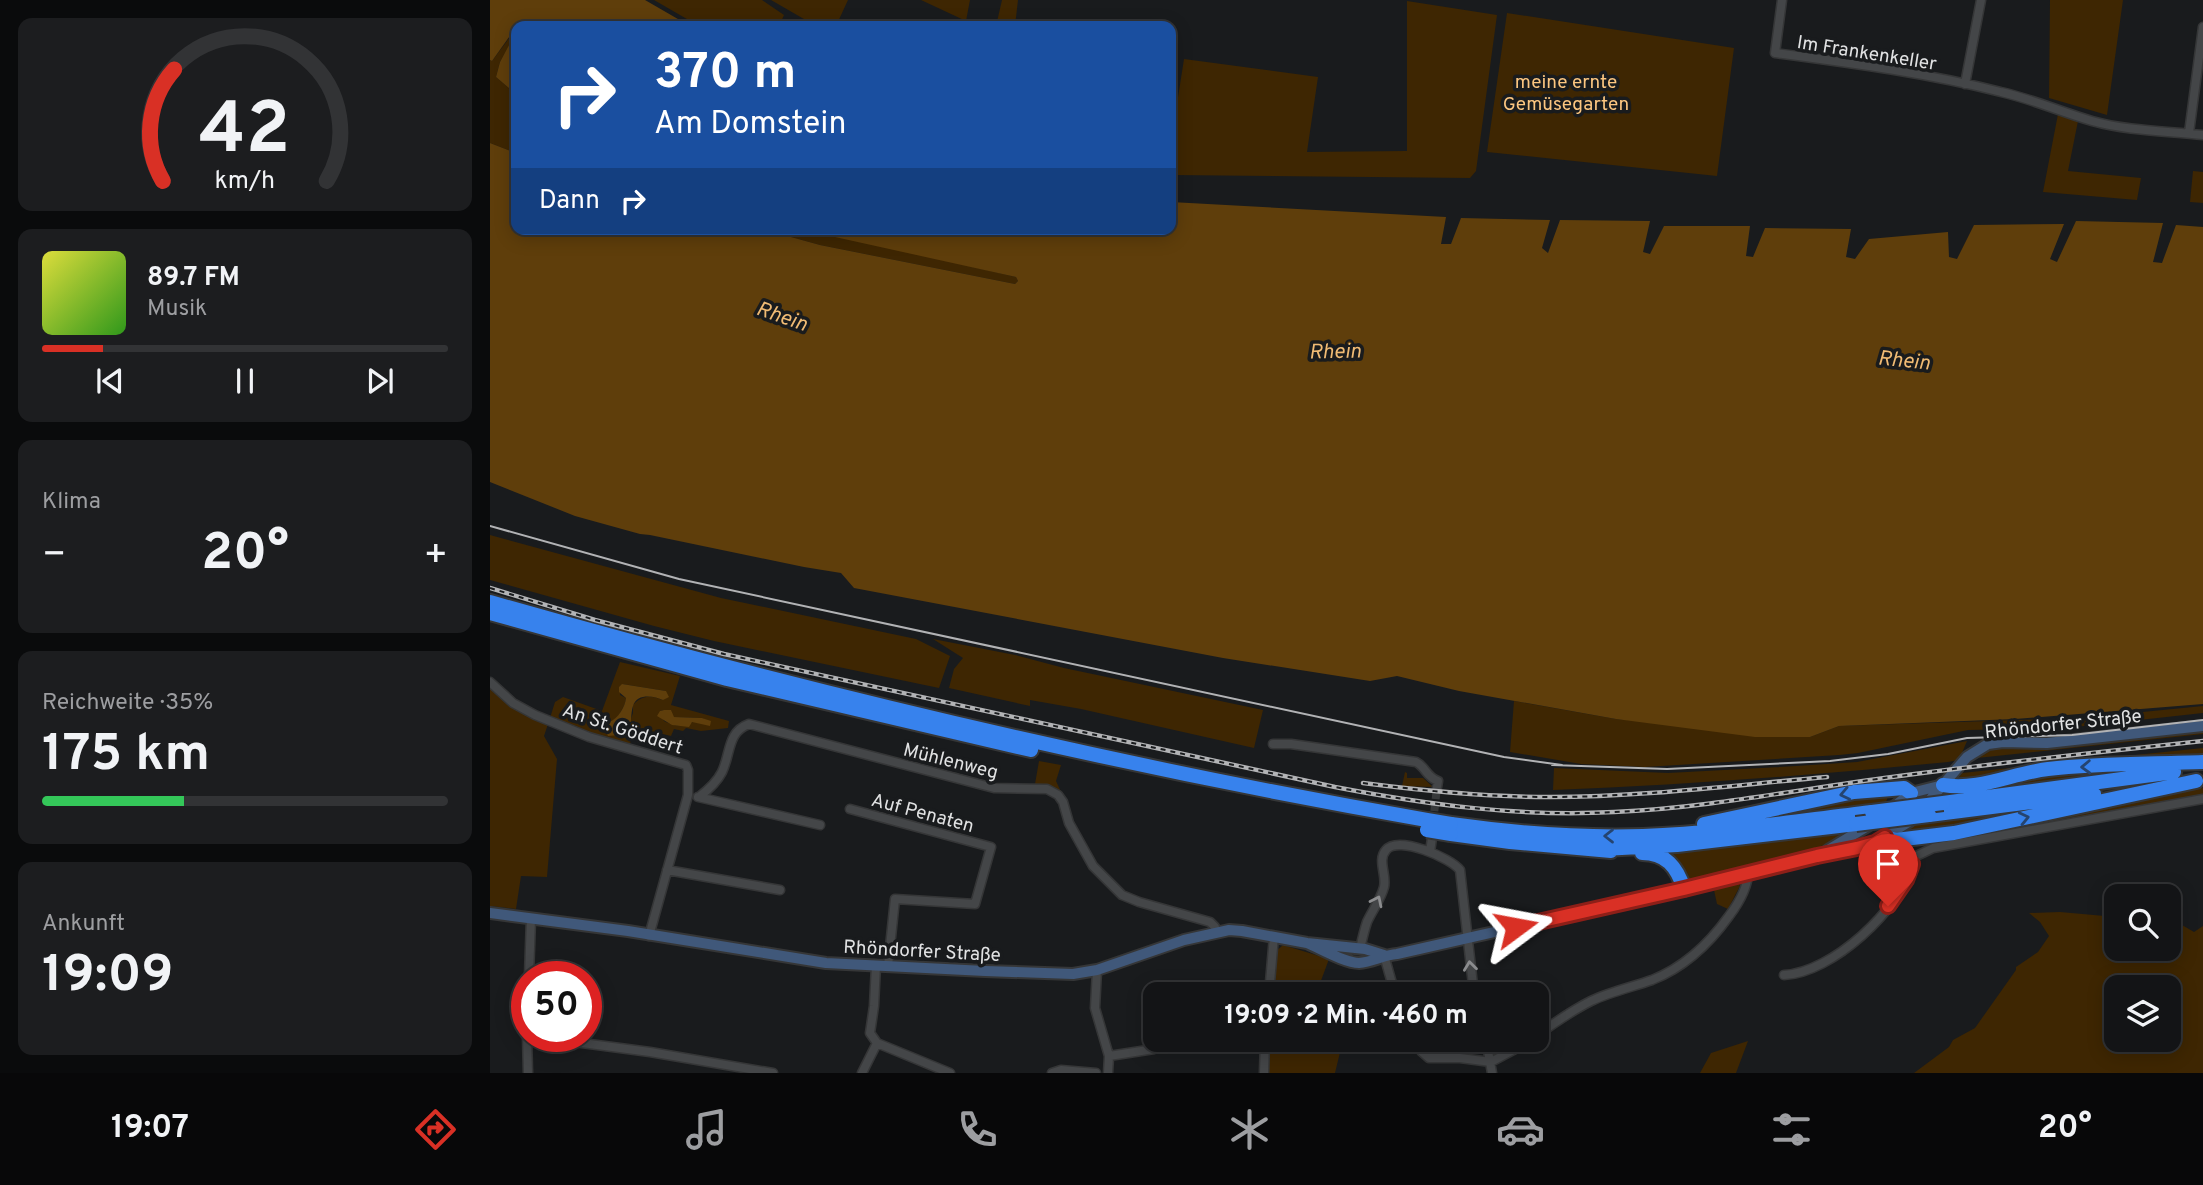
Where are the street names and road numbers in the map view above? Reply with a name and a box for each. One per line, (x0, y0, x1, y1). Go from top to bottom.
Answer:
street label: Im Frankenkeller (1795, 31, 1939, 77)
street label: An St. Göddert (559, 699, 686, 761)
street label: Rhöndorfer Straße (1984, 705, 2143, 745)
street label: Mühlenweg (900, 739, 1001, 785)
street label: Auf Penaten (868, 789, 976, 839)
street label: Rhöndorfer Straße (843, 936, 1001, 968)

